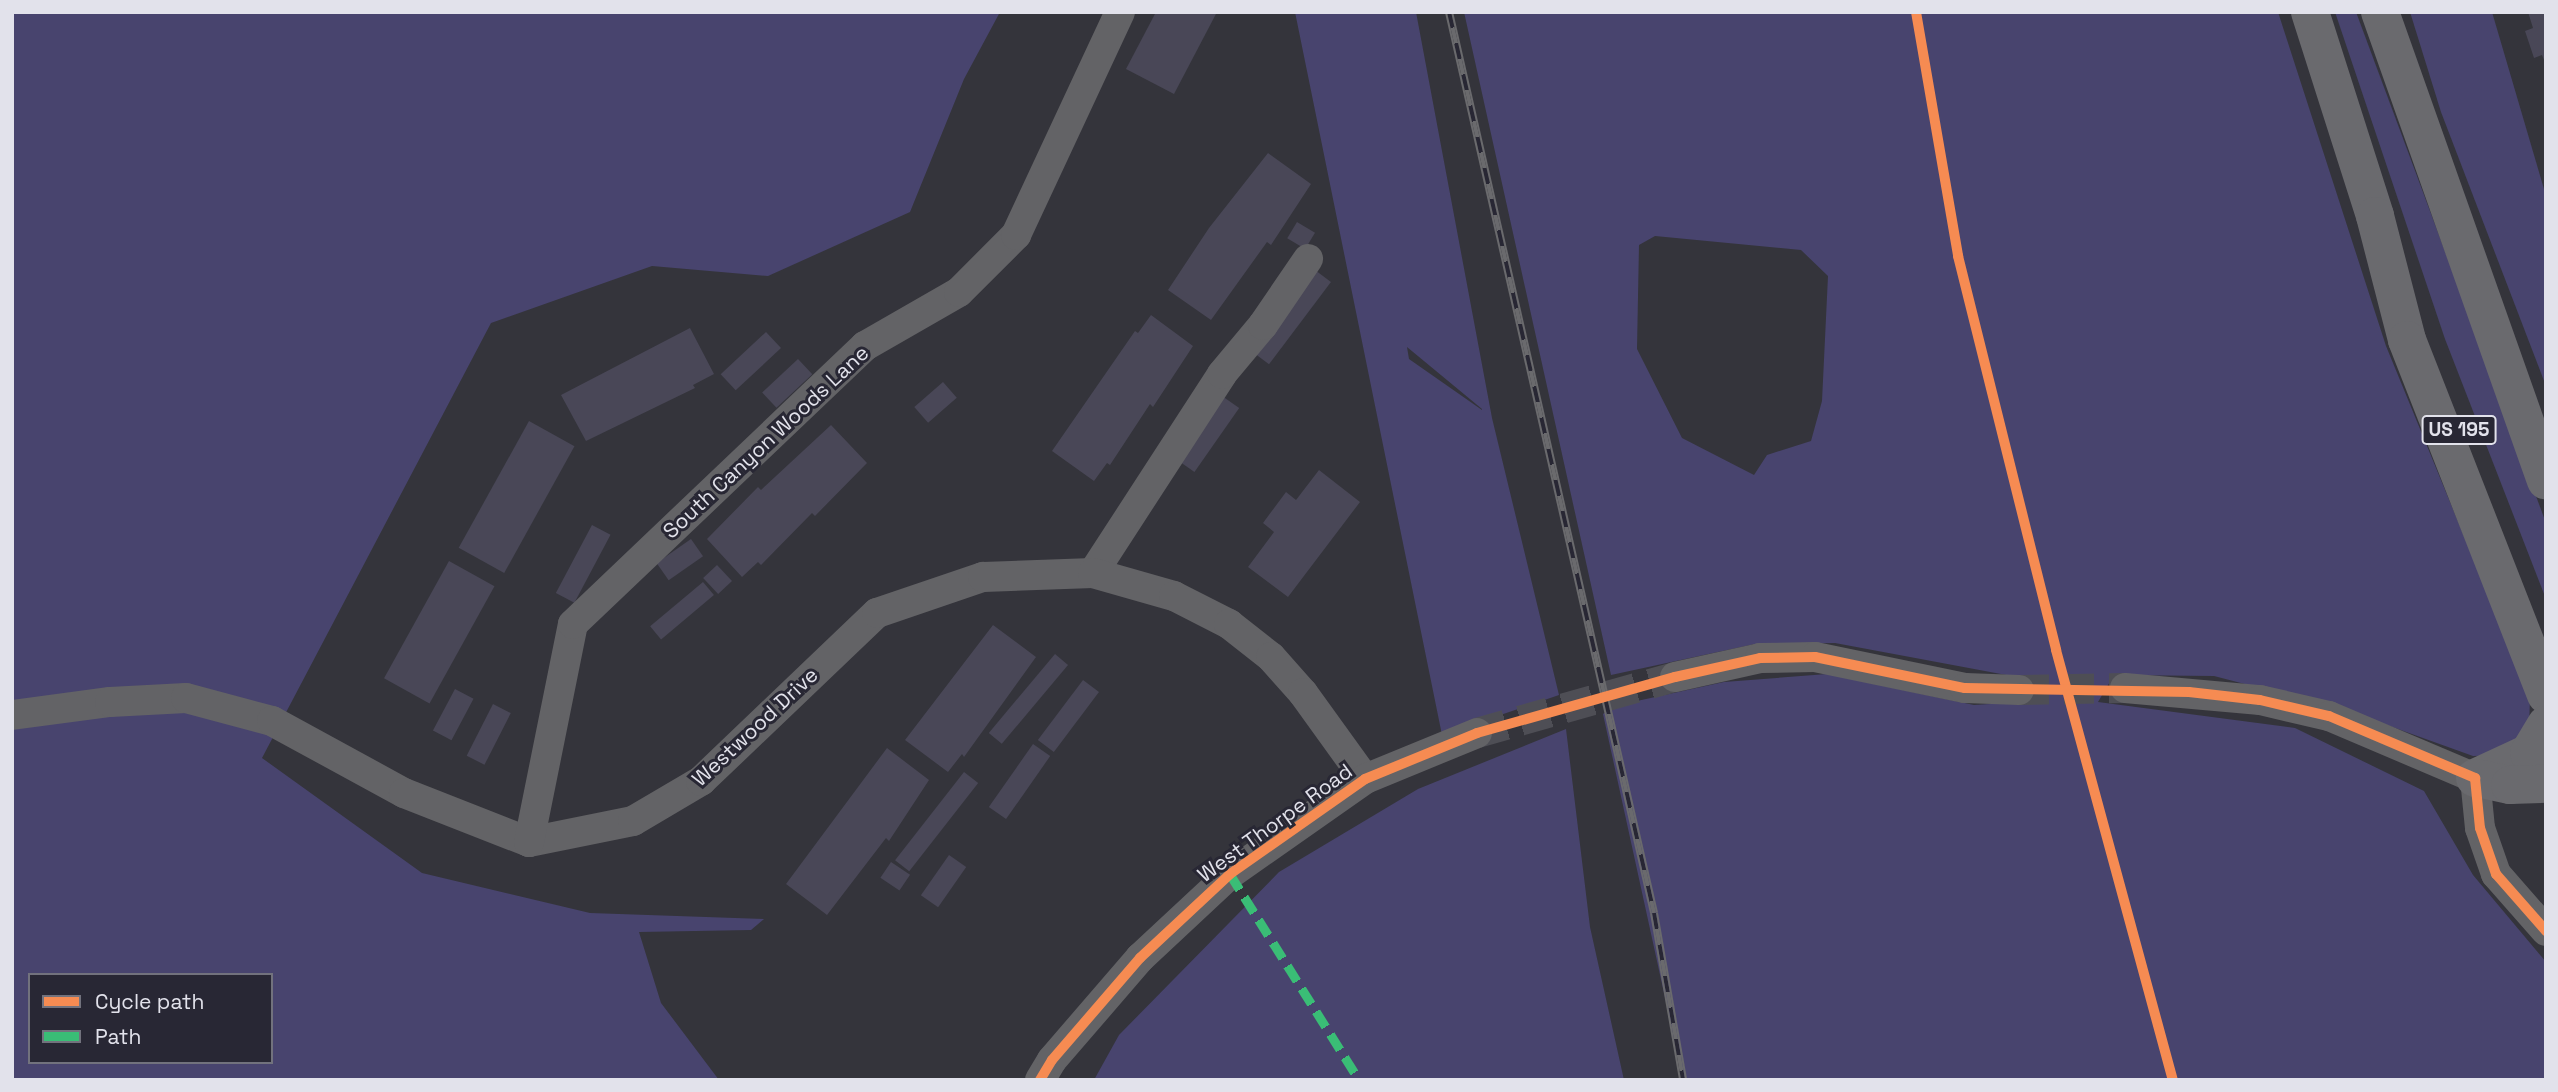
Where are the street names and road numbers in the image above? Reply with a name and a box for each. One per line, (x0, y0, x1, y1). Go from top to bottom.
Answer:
street label: South Canyon Woods Lane (658, 340, 874, 544)
road number: US 195 (2420, 414, 2498, 446)
street label: Westwood Drive (687, 662, 823, 792)
street label: West Thorpe Road (1193, 758, 1357, 888)

